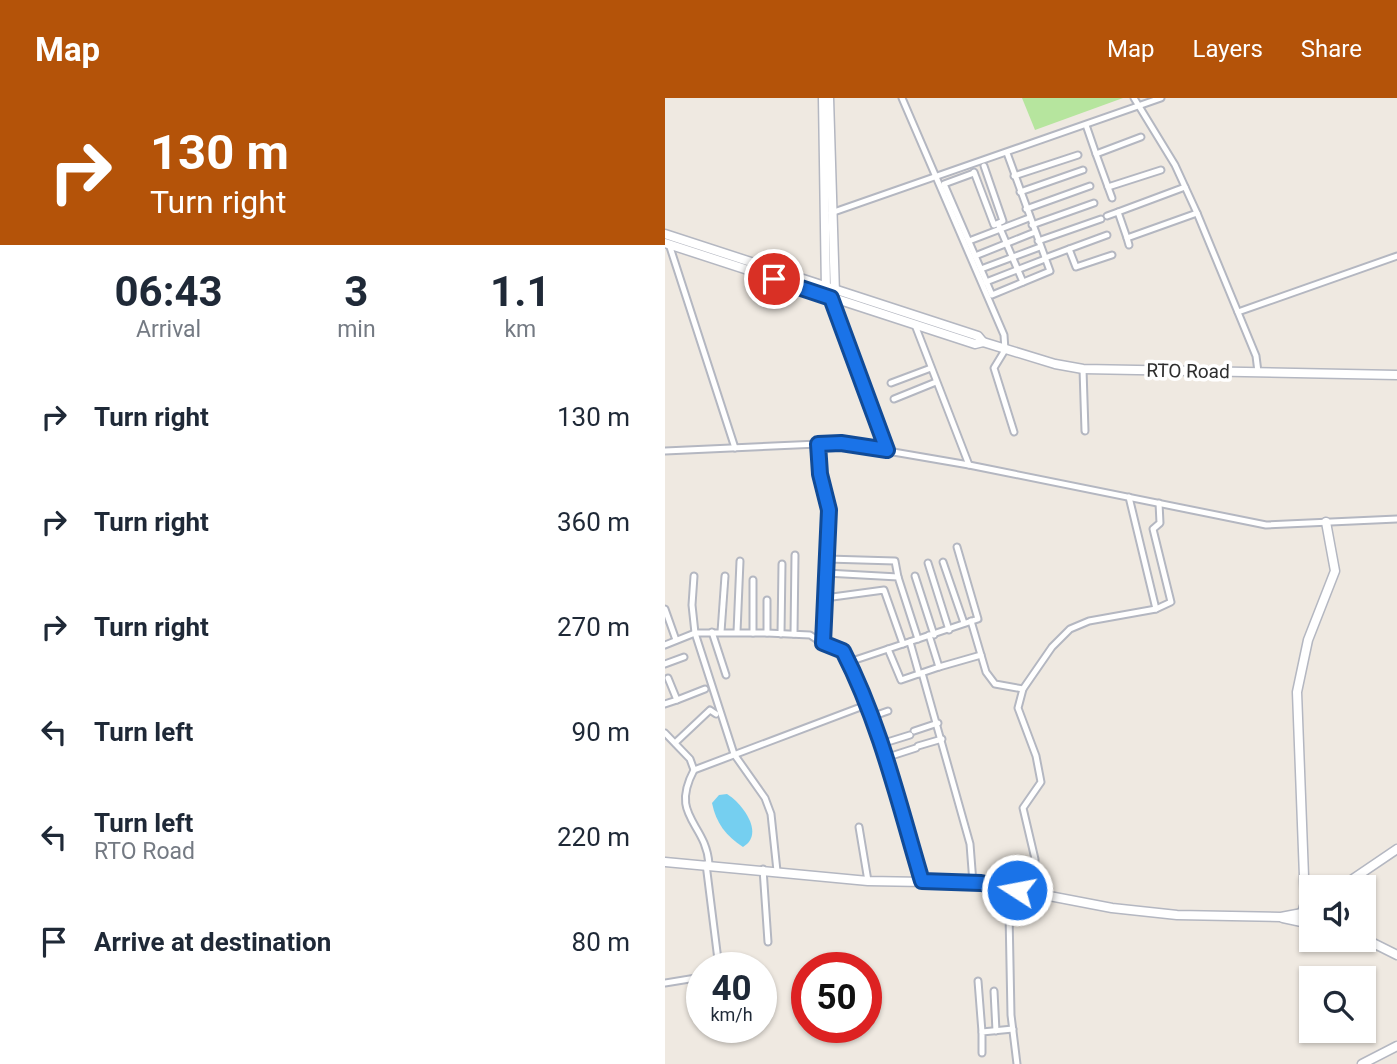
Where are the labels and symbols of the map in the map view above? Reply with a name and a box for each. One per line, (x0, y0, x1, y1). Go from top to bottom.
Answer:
pin (744, 249, 804, 309)
street label: RTO Road (1146, 359, 1230, 383)
position arrow (980, 853, 1054, 927)
speed limit sign: 50 (791, 952, 882, 1043)

